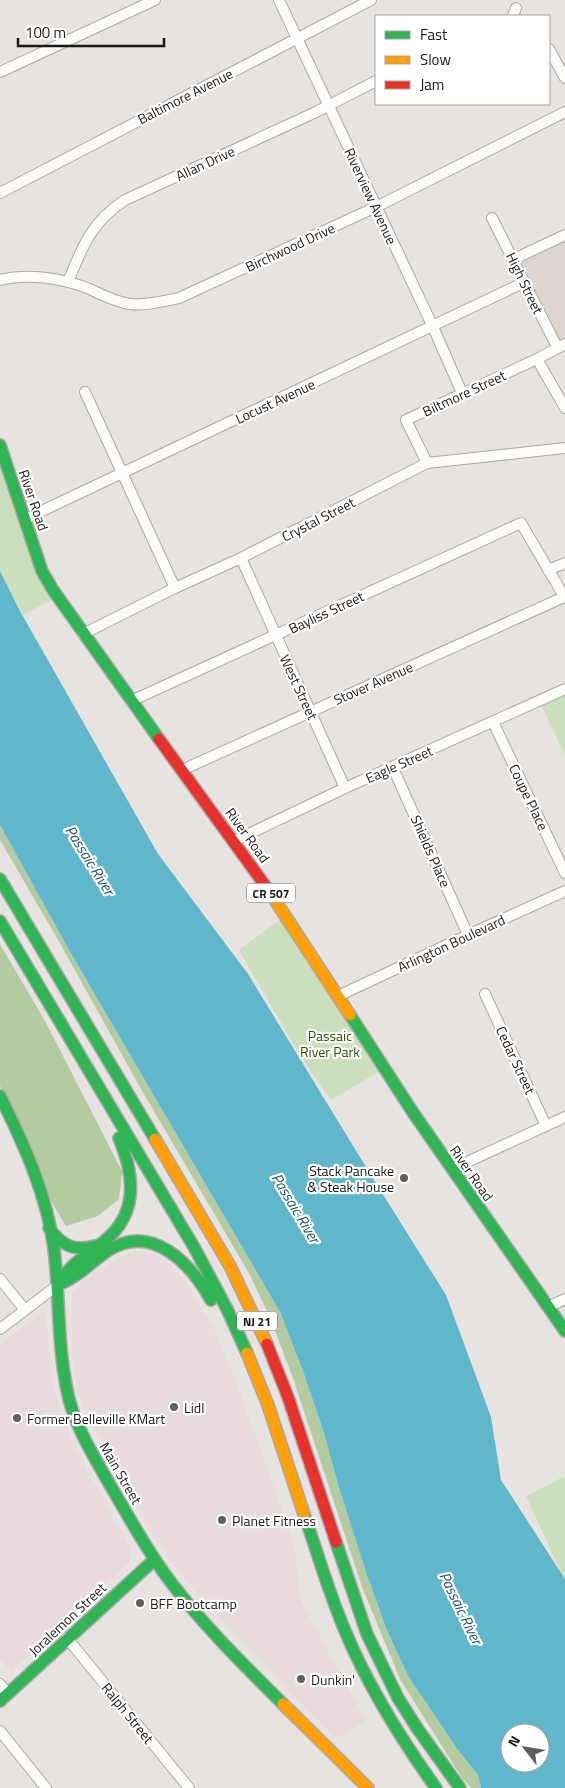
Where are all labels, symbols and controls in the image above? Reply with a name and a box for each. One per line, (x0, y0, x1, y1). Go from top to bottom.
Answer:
scale bar (18, 15, 164, 47)
legend (375, 15, 550, 105)
text: 100 m (25, 21, 66, 44)
text: Fast (420, 23, 448, 46)
text: Slow (420, 48, 451, 71)
street label: Baltimore Avenue (134, 63, 236, 129)
text: Jam (420, 73, 444, 96)
street label: Allan Drive (172, 140, 238, 186)
street label: Riverview Avenue (339, 144, 403, 248)
street label: Birchwood Drive (242, 217, 338, 277)
street label: High Street (501, 249, 549, 318)
street label: Biltmore Street (419, 364, 509, 422)
street label: Locust Avenue (232, 373, 318, 429)
street label: River Road (14, 467, 54, 533)
street label: Crystal Street (278, 491, 358, 546)
street label: Bayliss Street (285, 585, 367, 639)
street label: West Street (275, 651, 323, 723)
street label: Stover Avenue (330, 656, 416, 710)
street label: Eagle Street (362, 740, 436, 788)
street label: Coupe Place (504, 760, 554, 834)
street label: River Road (221, 803, 275, 867)
street label: Shields Place (406, 812, 456, 890)
water label: Passaic River (59, 821, 122, 901)
road number: CR 507 (247, 884, 295, 902)
street label: Arlington Boulevard (394, 909, 508, 977)
street label: Cedar Street (491, 1022, 541, 1098)
park label: Passaic River Park (300, 1025, 360, 1062)
street label: River Road (445, 1141, 499, 1205)
place label: Stack Pancake & Steak House (307, 1160, 394, 1197)
water label: Passaic River (266, 1168, 327, 1249)
marker: Stack Pancake & Steak House (398, 1172, 410, 1184)
road number: NJ 21 (237, 1312, 277, 1330)
place label: Lidl (184, 1397, 204, 1418)
marker: Lidl (168, 1401, 180, 1413)
place label: Former Belleville KMart (27, 1408, 165, 1429)
marker: Former Belleville KMart (11, 1412, 23, 1424)
street label: Main Street (95, 1438, 147, 1508)
place label: Planet Fitness (232, 1510, 316, 1531)
marker: Planet Fitness (216, 1514, 228, 1526)
water label: Passaic River (433, 1568, 490, 1650)
street label: Joralemon Street (24, 1577, 111, 1661)
place label: BFF Bootcamp (150, 1593, 237, 1614)
marker: BFF Bootcamp (134, 1597, 146, 1609)
place label: Dunkin' (311, 1669, 355, 1690)
marker: Dunkin' (295, 1673, 307, 1685)
street label: Ralph Street (97, 1678, 159, 1748)
north arrow (500, 1723, 550, 1773)
text: N (502, 1731, 525, 1751)

